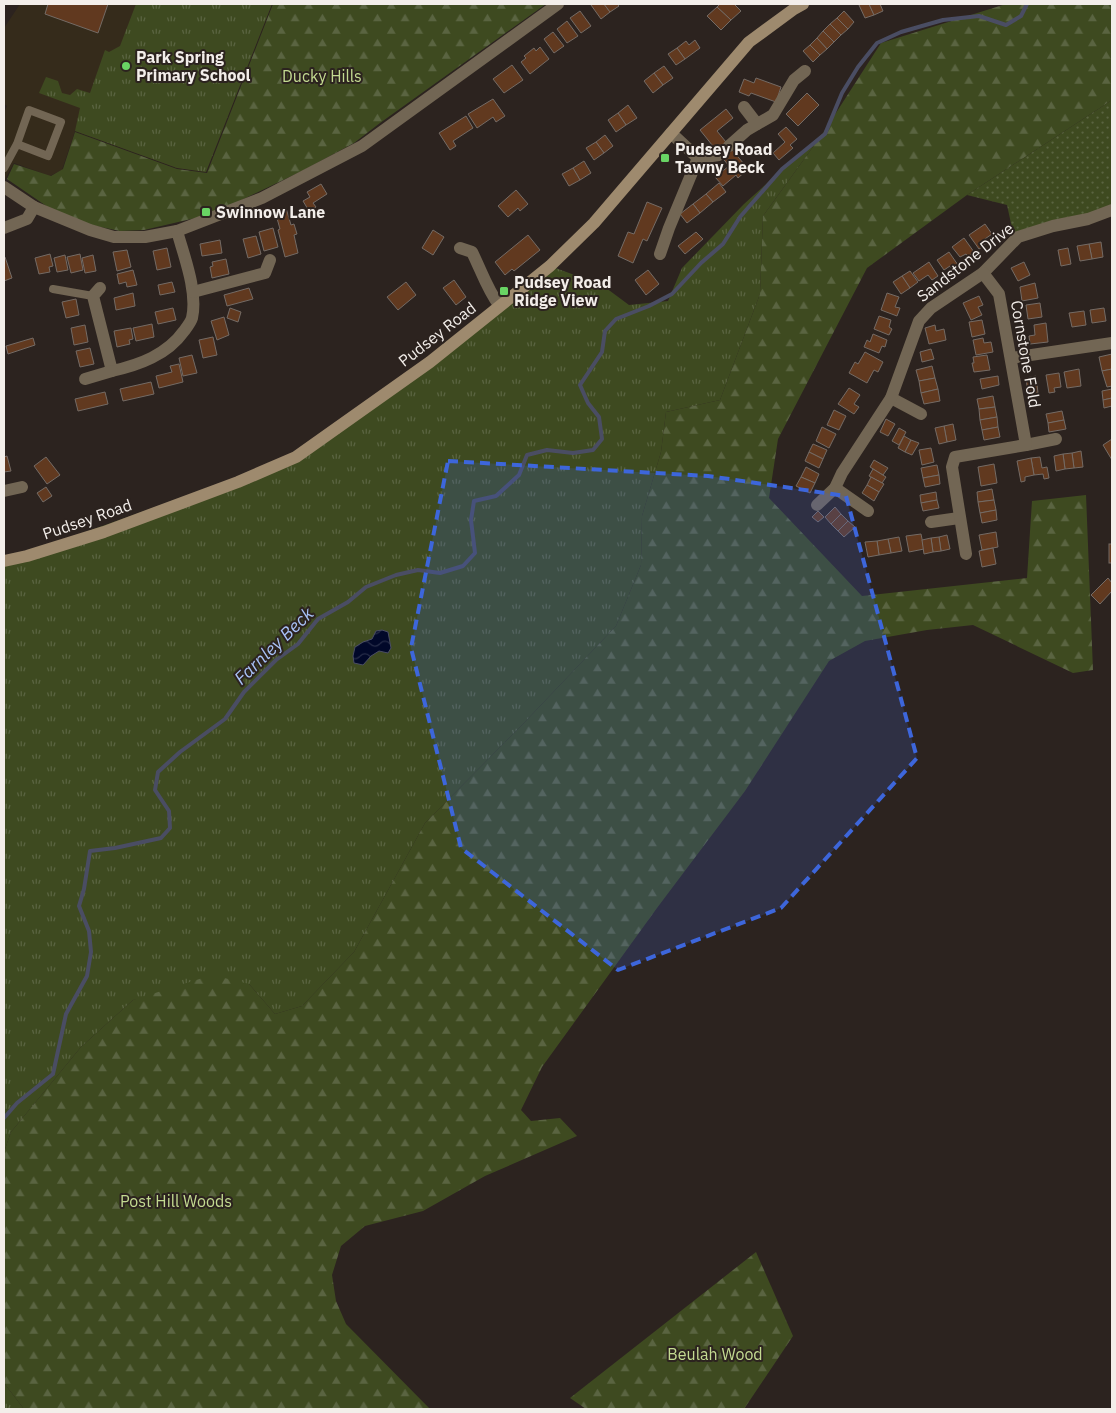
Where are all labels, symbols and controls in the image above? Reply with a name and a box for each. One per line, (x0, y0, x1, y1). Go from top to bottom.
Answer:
place label: Park Spring Primary School (136, 47, 251, 85)
marker: Park Spring Primary School (120, 60, 132, 72)
park label: Ducky Hills (282, 66, 362, 86)
place label: Pudsey Road Tawny Beck (675, 139, 772, 177)
marker: Pudsey Road Tawny Beck (659, 152, 671, 164)
place label: Swinnow Lane (216, 202, 325, 222)
marker: Swinnow Lane (200, 206, 212, 218)
street label: Sandstone Drive (913, 218, 1017, 306)
place label: Pudsey Road Ridge View (514, 272, 611, 310)
marker: Pudsey Road Ridge View (498, 285, 510, 297)
street label: Pudsey Road (394, 297, 480, 371)
street label: Cornstone Fold (1007, 299, 1045, 409)
street label: Pudsey Road (40, 494, 134, 544)
water label: Farnley Beck (229, 602, 319, 689)
park label: Post Hill Woods (120, 1191, 232, 1211)
park label: Beulah Wood (667, 1344, 763, 1364)

